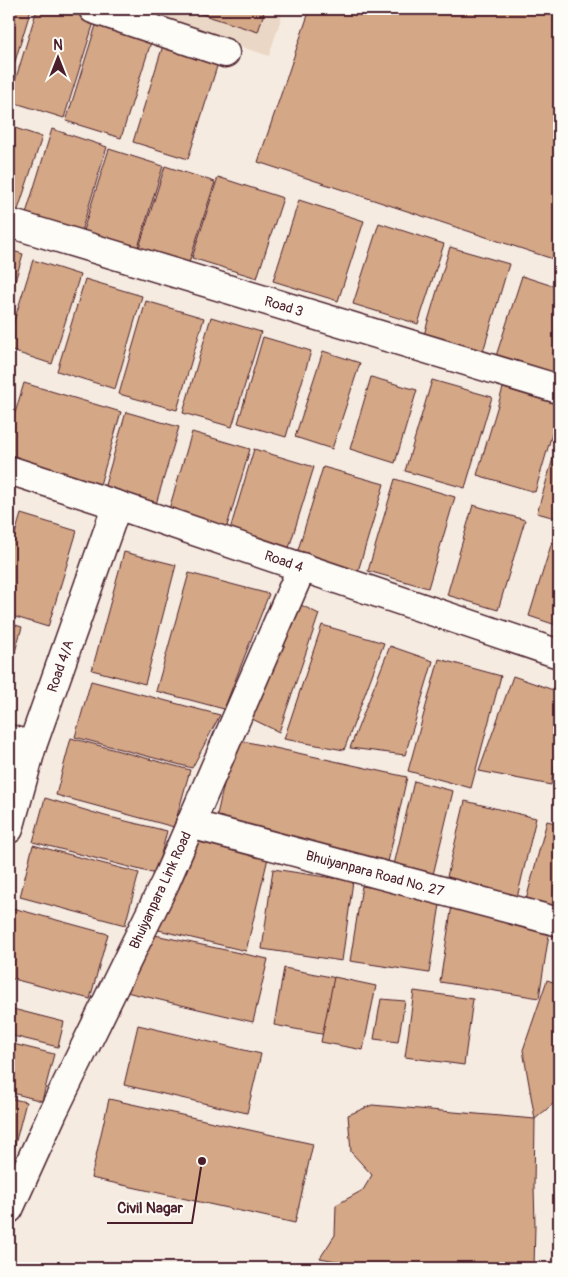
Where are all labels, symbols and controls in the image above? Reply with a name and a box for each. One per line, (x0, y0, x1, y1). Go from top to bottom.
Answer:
north arrow (32, 32, 82, 82)
text: N (53, 37, 63, 54)
street label: Road 3 (262, 293, 306, 320)
street label: Road 4 (262, 547, 306, 576)
street label: Road 4/A (44, 638, 77, 695)
street label: Bhuiyanpara Link Road (126, 829, 195, 952)
street label: Bhuiyanpara Road No. 27 (304, 847, 446, 900)
callout: Civil Nagar (107, 1193, 192, 1223)
text: Civil Nagar (117, 1199, 183, 1218)

